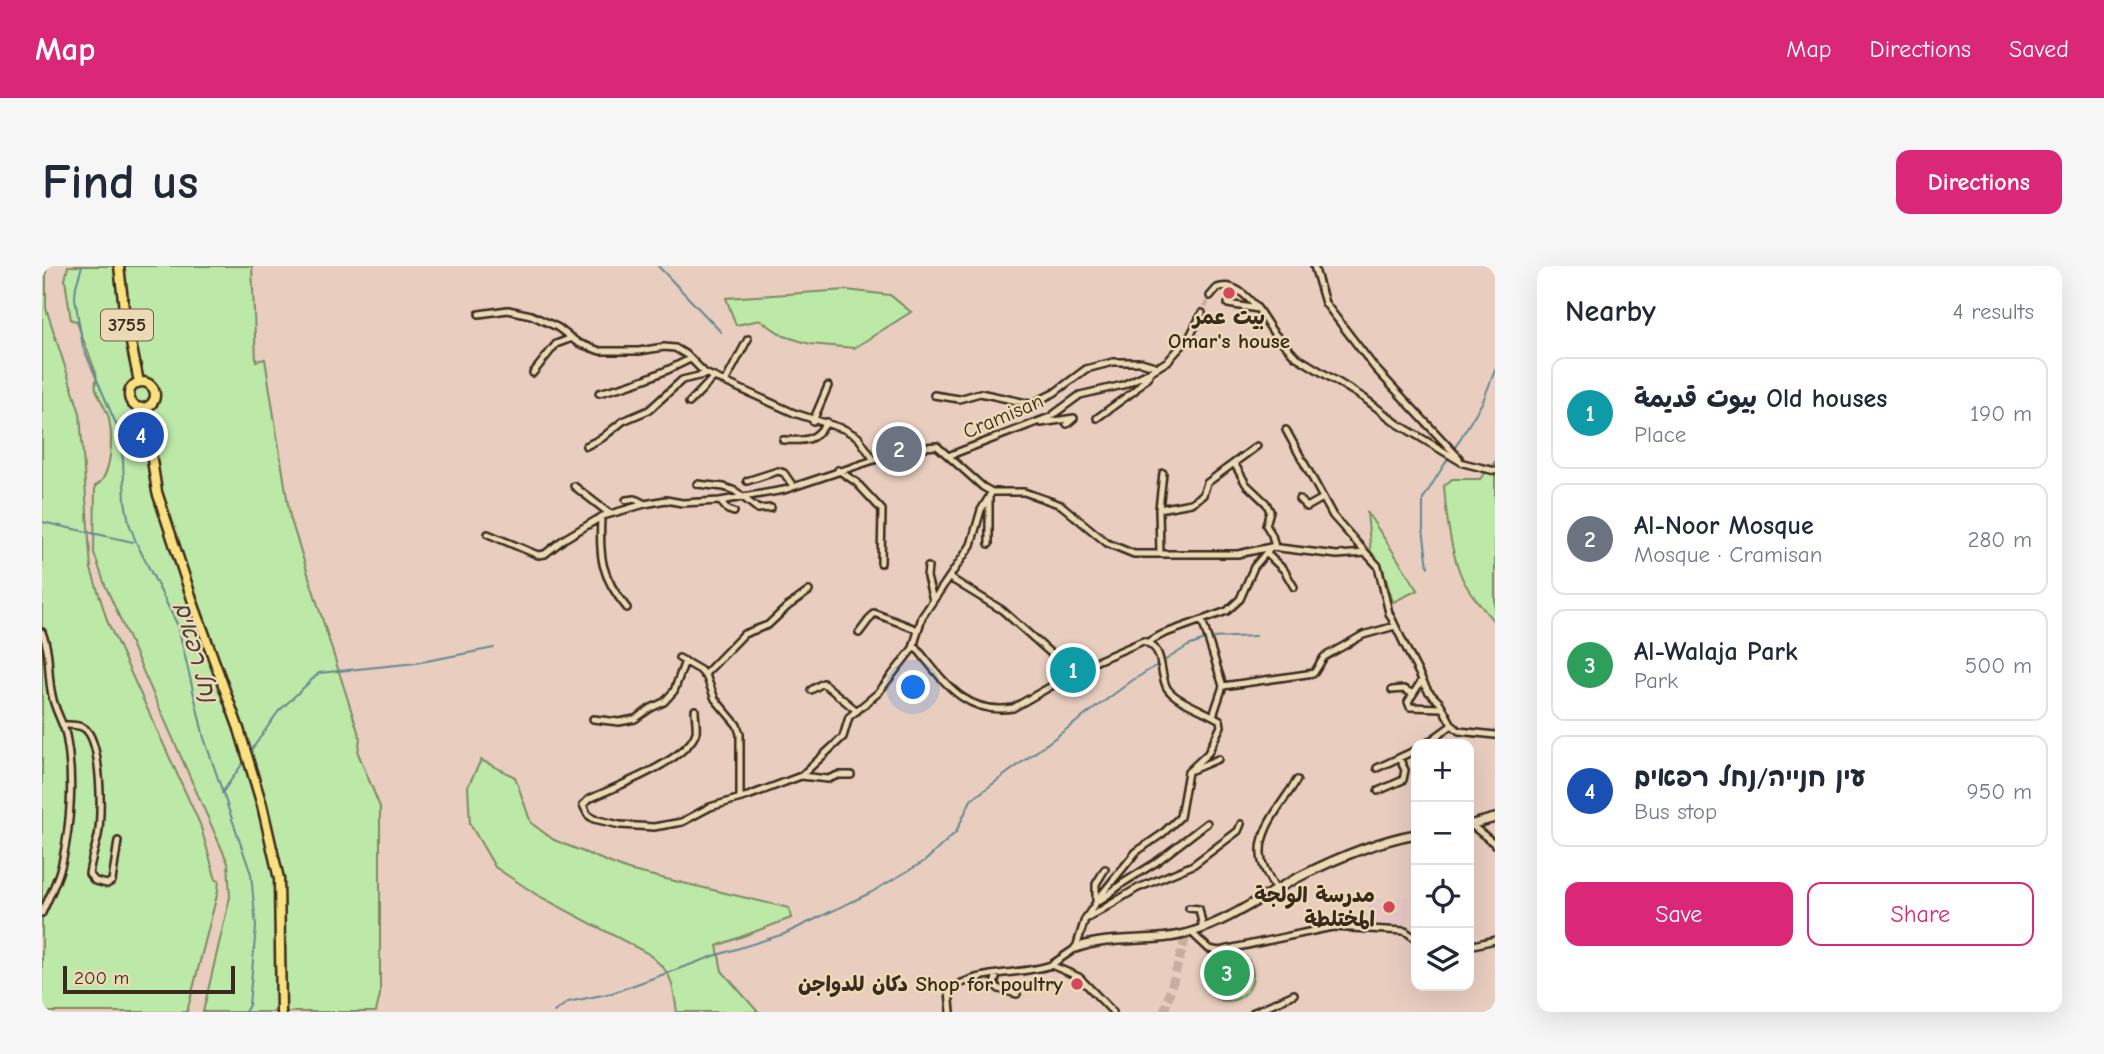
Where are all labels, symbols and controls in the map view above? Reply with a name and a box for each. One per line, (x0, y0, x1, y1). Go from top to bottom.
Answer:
text: Map (35, 30, 96, 68)
text: Map (1786, 35, 1832, 63)
text: Directions (1870, 35, 1971, 63)
text: Saved (2009, 35, 2069, 63)
button: Directions (1896, 150, 2062, 214)
text: Find us (42, 154, 198, 210)
marker: بيت عمر Omar's house (1221, 285, 1237, 301)
text: Nearby (1565, 294, 1656, 329)
text: 4 results (1952, 298, 2034, 325)
place label: بيت عمر Omar's house (1168, 305, 1290, 353)
road number: 3755 (101, 310, 153, 340)
text: بيوت قديمة Old houses (1634, 384, 1887, 414)
street label: Cramisan (959, 388, 1047, 444)
text: 1 (1585, 400, 1595, 427)
text: 190 m (1970, 400, 2032, 427)
pin: 4 (118, 409, 164, 461)
text: Place (1634, 421, 1686, 448)
pin: 2 (876, 423, 922, 475)
text: Al-Noor Mosque (1634, 511, 1814, 541)
text: 2 (1584, 526, 1596, 553)
text: 280 m (1967, 526, 2032, 553)
text: Mosque · Cramisan (1634, 541, 1822, 568)
water label: נחל רפאים (169, 599, 223, 706)
text: Al-Walaja Park (1634, 637, 1798, 667)
pin: 1 (1050, 644, 1096, 696)
text: 3 (1584, 652, 1596, 679)
text: 500 m (1965, 652, 2032, 679)
text: Park (1634, 667, 1678, 694)
your location (896, 670, 930, 704)
map controls (1411, 739, 1474, 991)
button: + (1411, 739, 1474, 802)
text: עין חנייה/נחל רפאים (1634, 763, 1866, 793)
text: 4 (1585, 778, 1595, 805)
text: 950 m (1967, 778, 2032, 805)
text: Bus stop (1634, 798, 1717, 825)
button: − (1411, 802, 1474, 865)
button: locate (1411, 865, 1474, 928)
button: Save (1565, 882, 1793, 946)
button: Share (1807, 882, 2034, 946)
place label: مدرسة الولجة المختلطة (1254, 883, 1375, 931)
marker: مدرسة الولجة المختلطة (1381, 899, 1397, 915)
button: layers (1411, 928, 1474, 991)
pin: 3 (1204, 947, 1250, 999)
scale bar (63, 963, 234, 995)
text: 200 m (74, 967, 129, 989)
place label: دكان للدواجن Shop for poultry (798, 972, 1063, 997)
marker: دكان للدواجن Shop for poultry (1069, 976, 1085, 992)

